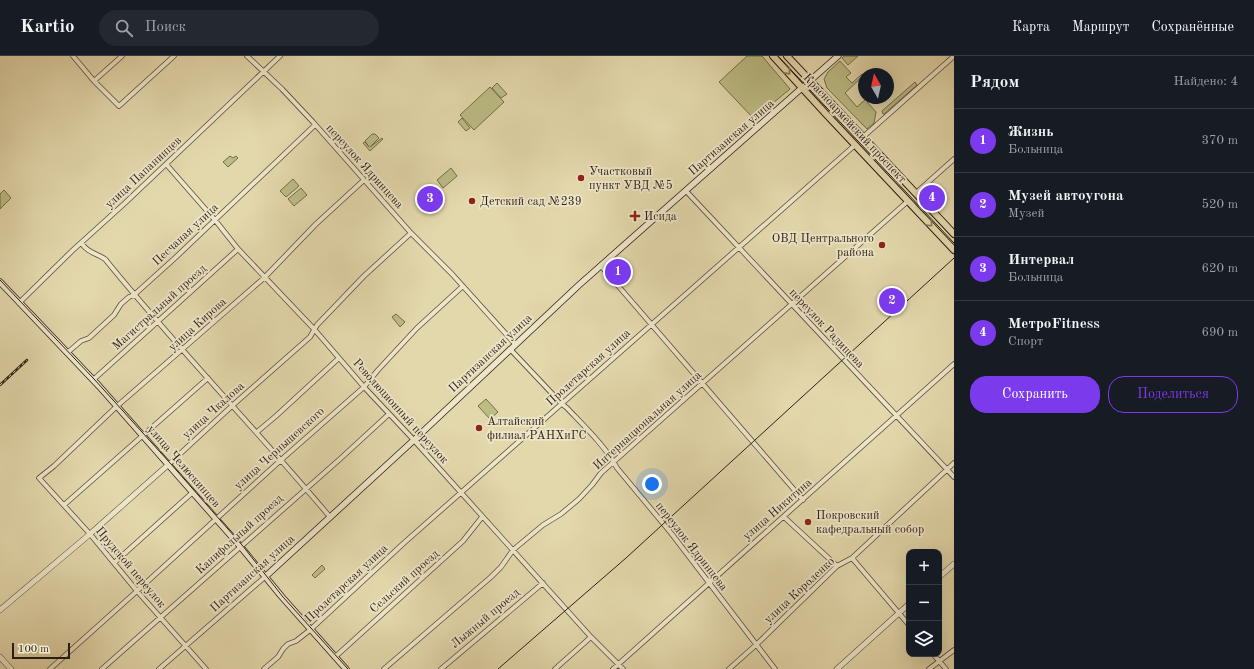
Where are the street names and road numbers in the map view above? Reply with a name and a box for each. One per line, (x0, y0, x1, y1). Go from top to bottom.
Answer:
street label: Красноармейский проспект (800, 72, 908, 186)
street label: Партизанская улица (687, 97, 777, 178)
street label: переулок Ядринцева (323, 122, 405, 211)
street label: улица Папанинцев (103, 134, 184, 211)
street label: Песчаная улица (151, 201, 221, 268)
street label: Магистральный проезд (111, 263, 209, 353)
street label: переулок Радищева (787, 287, 866, 371)
street label: улица Кирова (166, 296, 229, 354)
street label: Партизанская улица (447, 312, 535, 395)
street label: Пролетарская улица (544, 327, 633, 408)
street label: Революционный переулок (350, 357, 450, 466)
street label: Интернациональная улица (591, 369, 704, 472)
street label: улица Чкалова (180, 380, 247, 441)
street label: улица Чернышевского (232, 405, 327, 492)
street label: улица Челюскинцев (144, 423, 222, 510)
street label: улица Никитина (741, 477, 815, 543)
street label: Канифольный проезд (194, 493, 285, 577)
street label: переулок Ядринцева (653, 500, 729, 593)
street label: Прудской переулок (93, 525, 168, 610)
street label: Партизанская улица (208, 533, 297, 615)
street label: Пролетарская улица (303, 542, 390, 625)
street label: Сельский проезд (368, 548, 441, 616)
street label: улица Короленко (762, 555, 837, 626)
street label: Лыжный проезд (449, 587, 522, 651)

